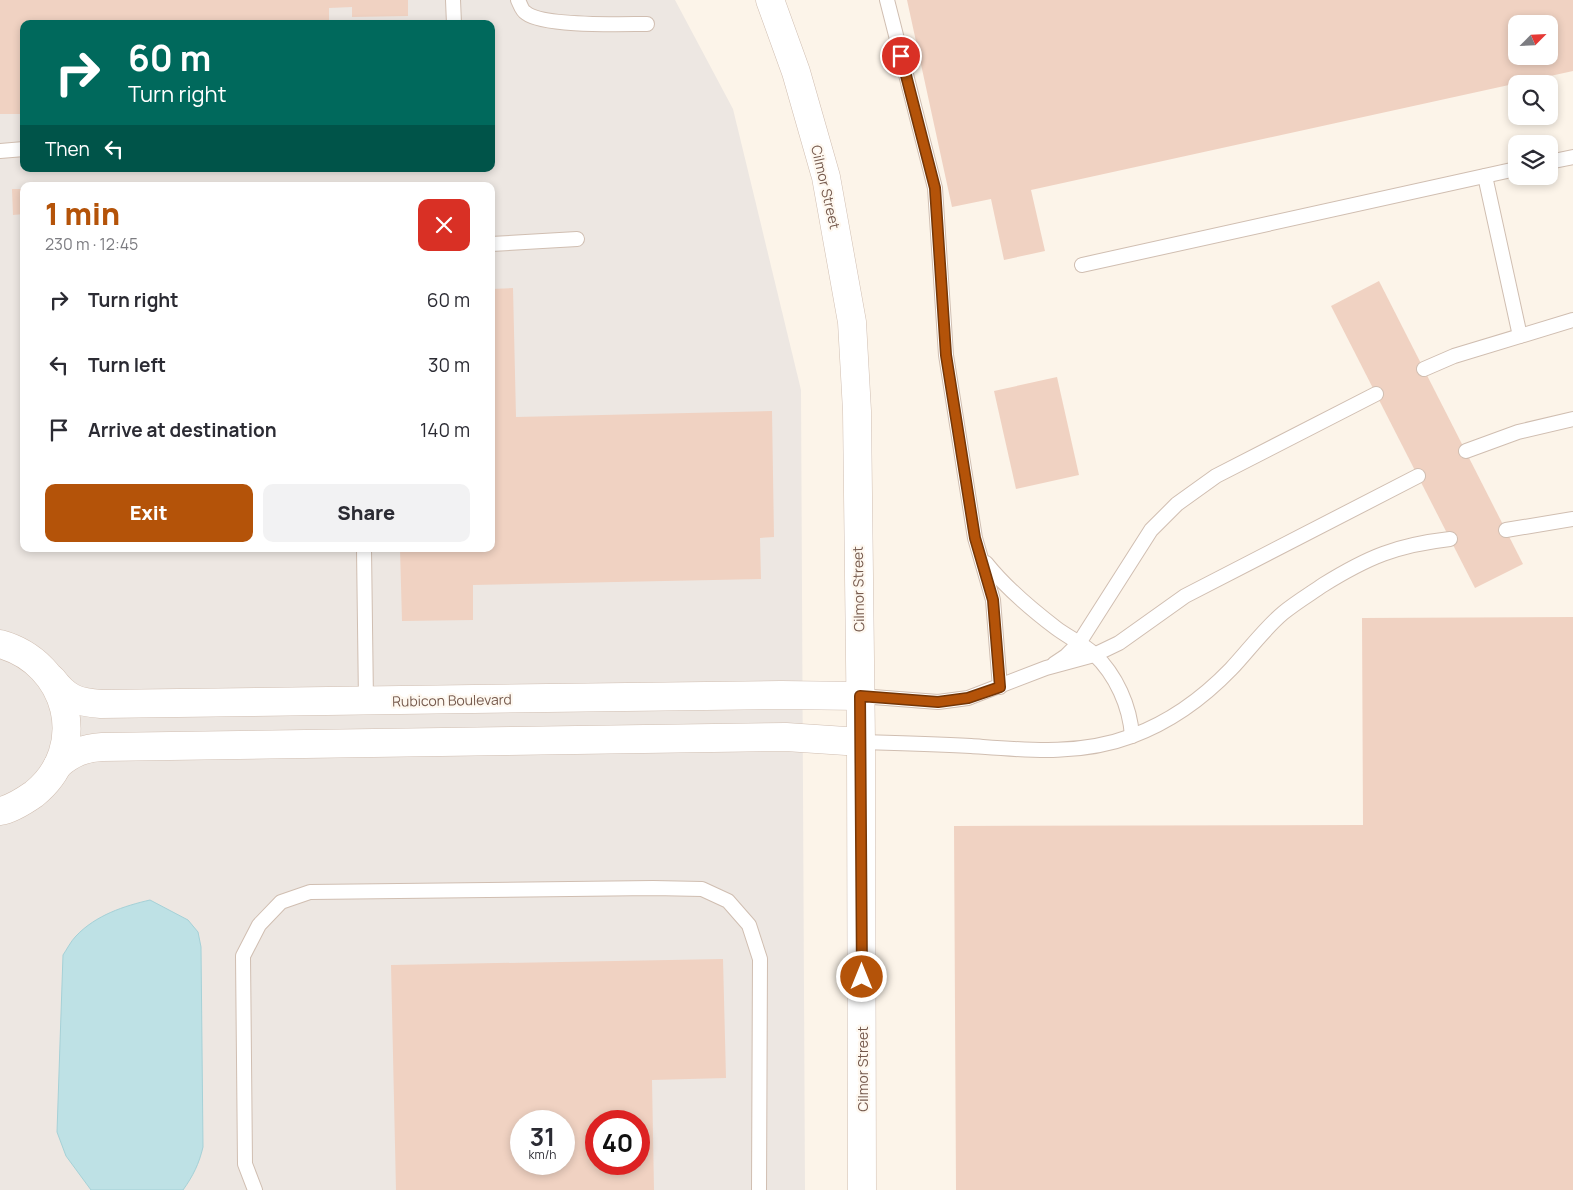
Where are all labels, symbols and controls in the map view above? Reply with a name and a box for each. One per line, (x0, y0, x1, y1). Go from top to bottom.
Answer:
north arrow (1508, 15, 1558, 65)
map controls (1508, 15, 1558, 185)
text: 60 m (128, 34, 211, 82)
pin (880, 35, 922, 77)
icon: right (45, 40, 110, 105)
icon: arrive (887, 42, 915, 70)
button: search (1508, 75, 1558, 125)
text: Turn right (128, 79, 226, 109)
icon: left (100, 135, 128, 163)
button: layers (1508, 135, 1558, 185)
text: Then (45, 136, 90, 162)
street label: Cilmor Street (807, 143, 845, 231)
text: 1 min (45, 193, 120, 234)
button: close (418, 199, 470, 251)
text: 230 m · 12:45 (45, 233, 138, 255)
icon: right (45, 286, 73, 314)
text: Turn right (88, 287, 178, 313)
text: 60 m (427, 287, 470, 313)
icon: left (45, 351, 73, 379)
text: Turn left (88, 352, 166, 378)
text: 30 m (428, 352, 470, 378)
icon: arrive (45, 416, 73, 444)
text: Arrive at destination (88, 417, 277, 443)
text: 140 m (420, 417, 470, 443)
button: Exit (45, 484, 253, 542)
button: Share (263, 484, 470, 542)
street label: Cilmor Street (848, 546, 868, 632)
street label: Rubicon Boulevard (392, 689, 512, 711)
position arrow (835, 950, 887, 1002)
street label: Cilmor Street (853, 1026, 872, 1112)
speed limit sign: 40 (585, 1110, 650, 1175)
text: 31 (530, 1119, 555, 1154)
text: km/h (529, 1146, 556, 1163)

